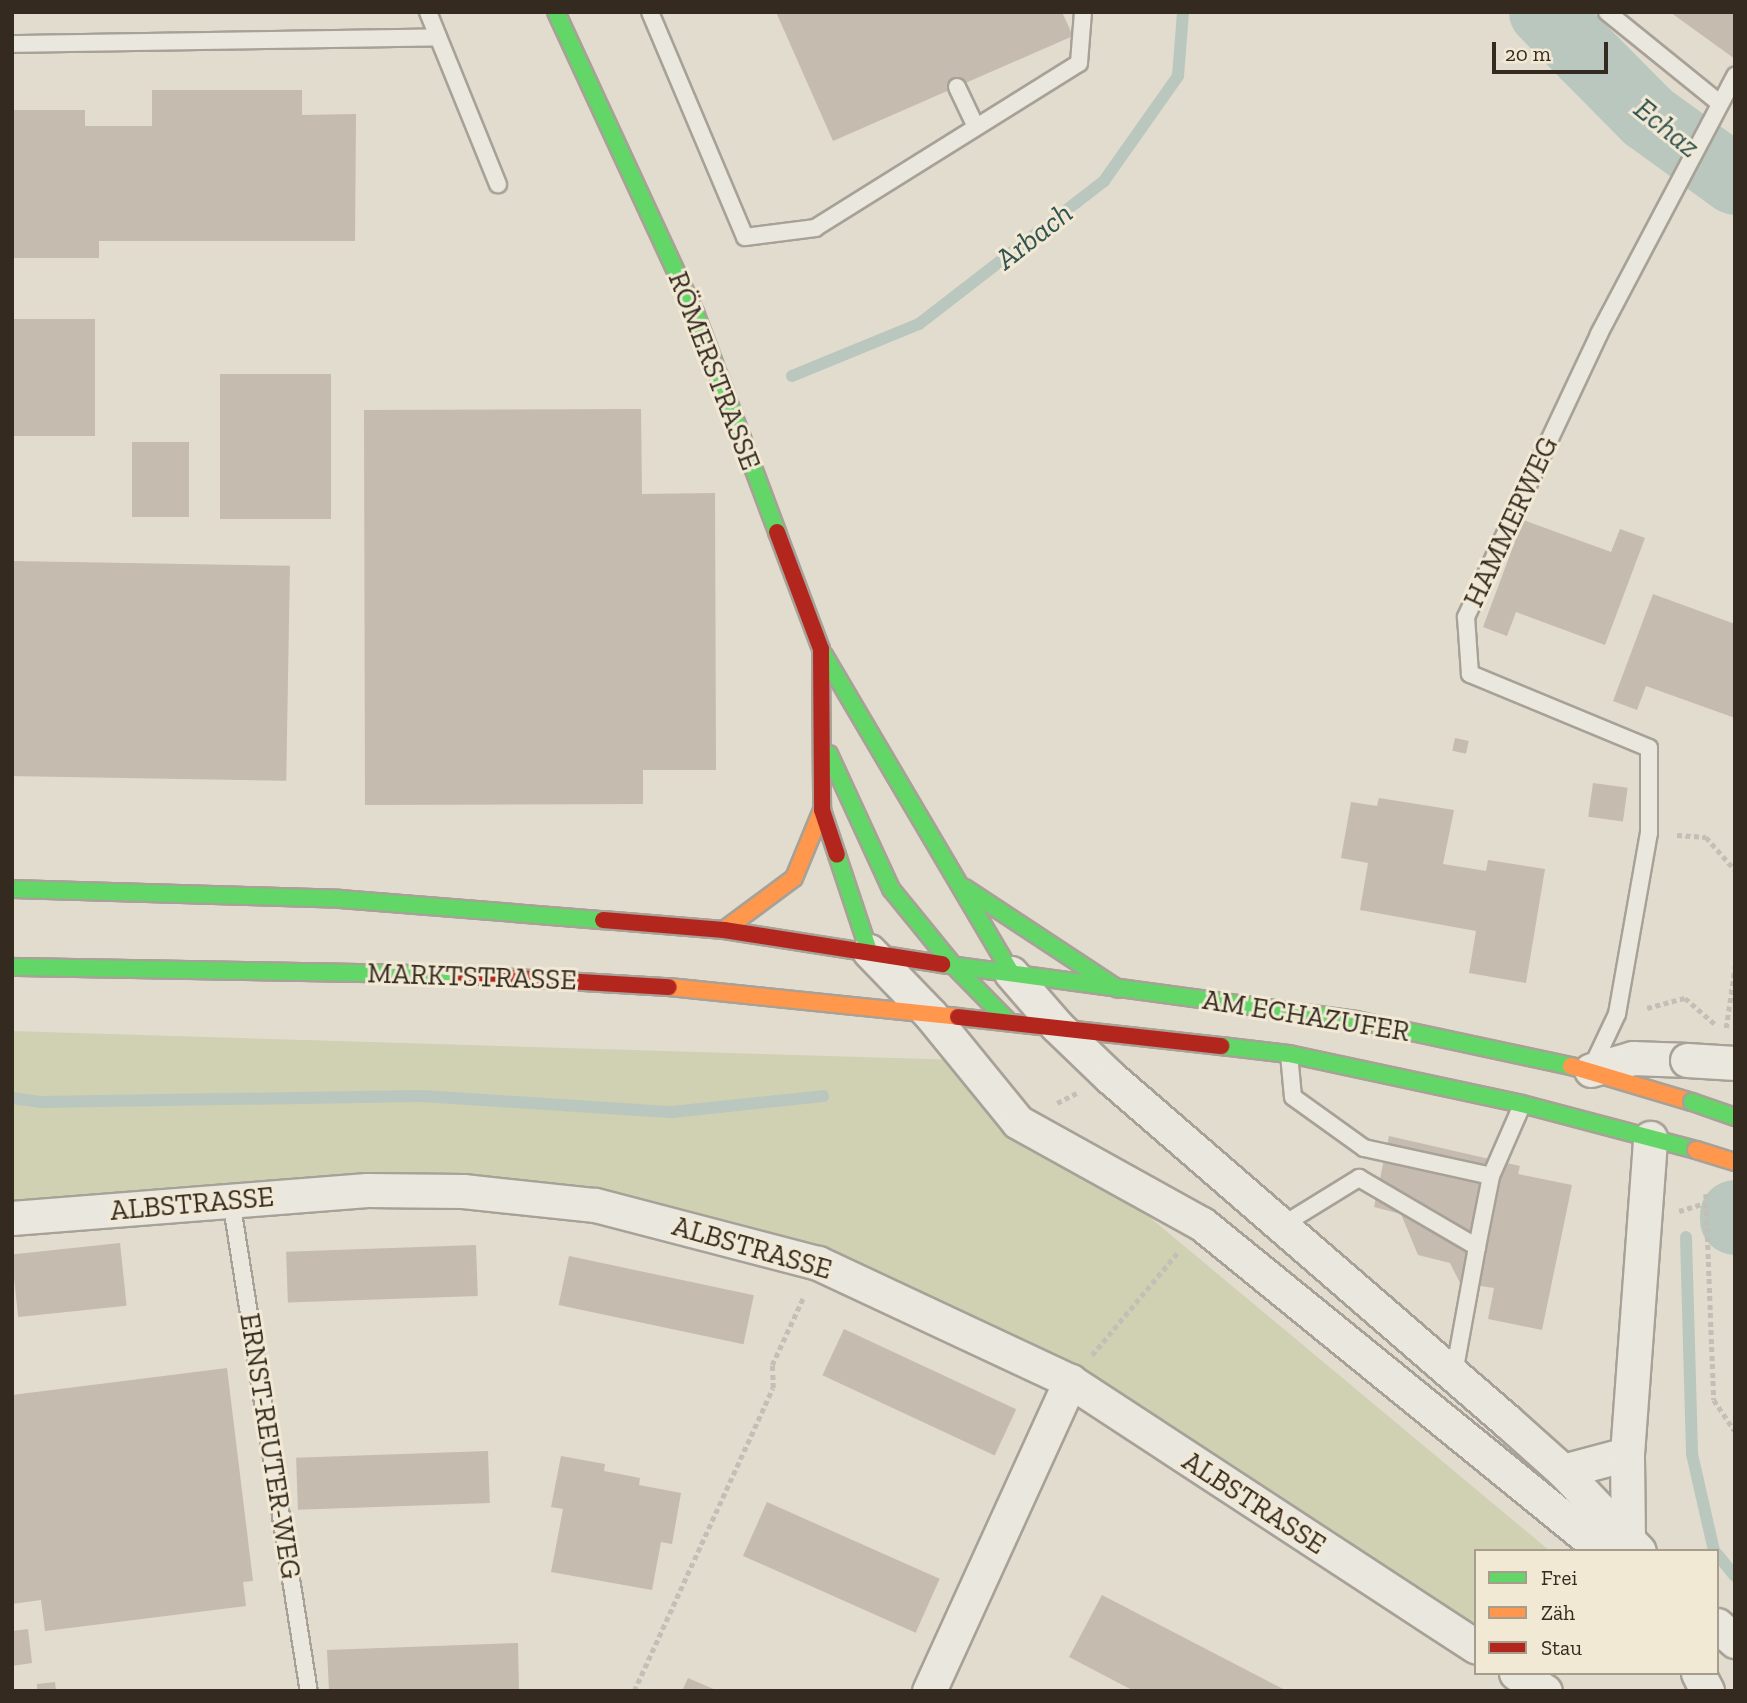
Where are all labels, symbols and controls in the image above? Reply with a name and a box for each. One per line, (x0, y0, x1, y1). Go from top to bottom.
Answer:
scale bar (1495, 28, 1610, 72)
text: 20 m (1505, 41, 1551, 66)
water label: Echaz (1627, 91, 1707, 165)
water label: Arbach (988, 195, 1080, 277)
street label: RÖMERSTRASSE (661, 267, 767, 475)
street label: HAMMERWEG (1457, 432, 1565, 612)
street label: MARKTSTRASSE (367, 957, 577, 997)
street label: AM ECHAZUFER (1200, 983, 1412, 1049)
street label: ALBSTRASSE (109, 1180, 275, 1228)
street label: ALBSTRASSE (668, 1209, 836, 1287)
street label: ERNST-REUTER-WEG (232, 1311, 308, 1581)
street label: ALBSTRASSE (1176, 1444, 1332, 1562)
legend (1474, 1549, 1719, 1675)
text: Frei (1541, 1565, 1577, 1590)
text: Zäh (1541, 1600, 1575, 1625)
text: Stau (1541, 1635, 1582, 1660)

